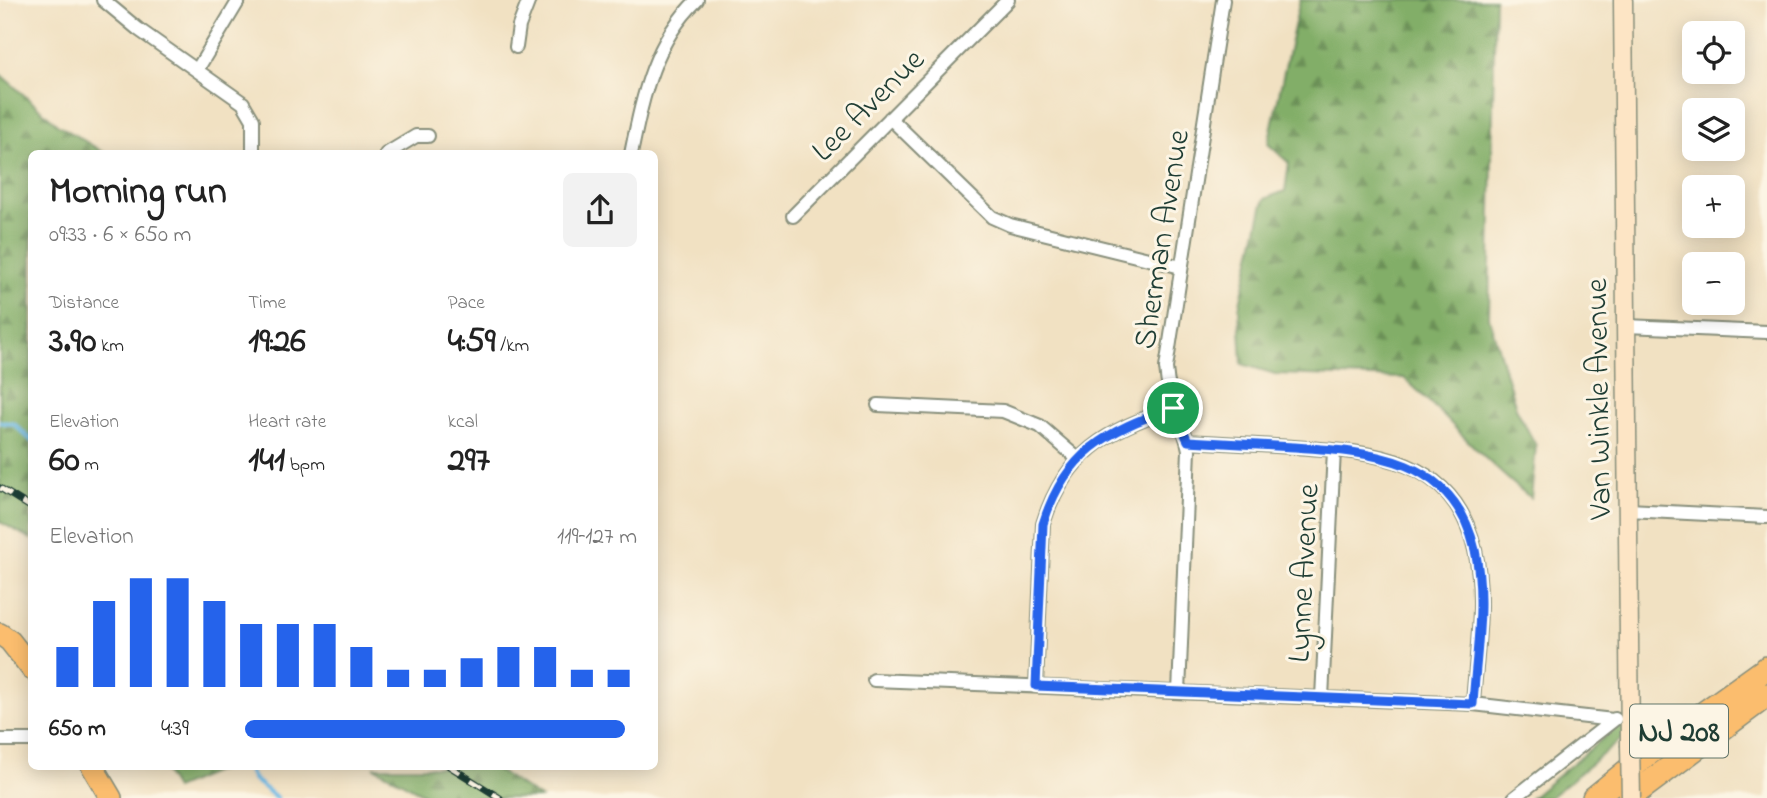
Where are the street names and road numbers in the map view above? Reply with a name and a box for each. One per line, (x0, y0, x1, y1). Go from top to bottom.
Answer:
street label: Lee Avenue (802, 38, 938, 174)
street label: Sherman Avenue (1123, 126, 1204, 353)
street label: Van Winkle Avenue (1575, 277, 1626, 521)
street label: Lynne Avenue (1277, 482, 1334, 664)
road number: NJ 208 (1630, 704, 1728, 758)

